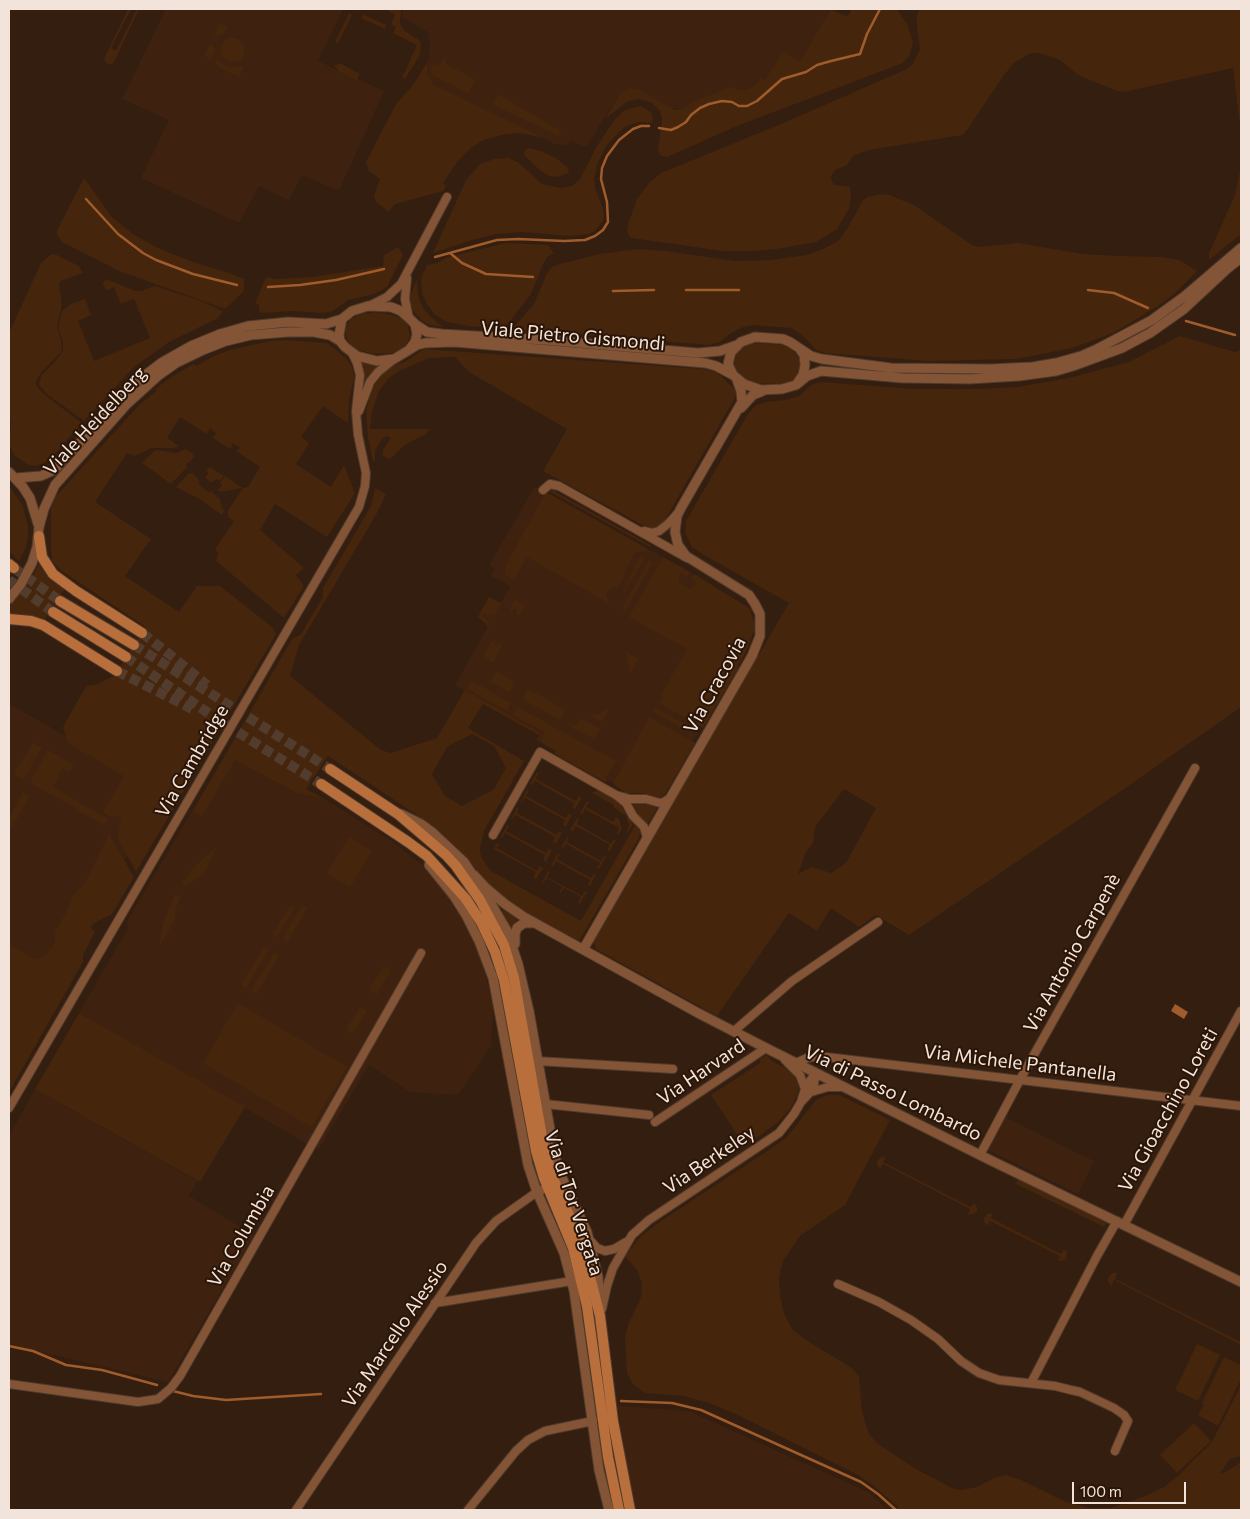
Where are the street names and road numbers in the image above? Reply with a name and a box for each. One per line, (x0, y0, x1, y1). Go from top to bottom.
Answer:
street label: Viale Pietro Gismondi (480, 317, 666, 355)
street label: Viale Heidelberg (39, 362, 151, 480)
street label: Via Cracovia (679, 633, 751, 737)
street label: Via Cambridge (151, 701, 233, 821)
street label: Via Antonio Carpenè (1019, 870, 1125, 1036)
street label: Via Gioacchino Loreti (1113, 1024, 1223, 1196)
street label: Via Harvard (653, 1034, 749, 1110)
street label: Via di Passo Lombardo (801, 1040, 985, 1146)
street label: Via Michele Pantanella (922, 1040, 1118, 1086)
street label: Via Berkeley (659, 1121, 759, 1199)
street label: Via di Tor Vergata (540, 1127, 608, 1279)
street label: Via Columbia (203, 1181, 279, 1291)
street label: Via Marcello Alessio (337, 1256, 453, 1412)

